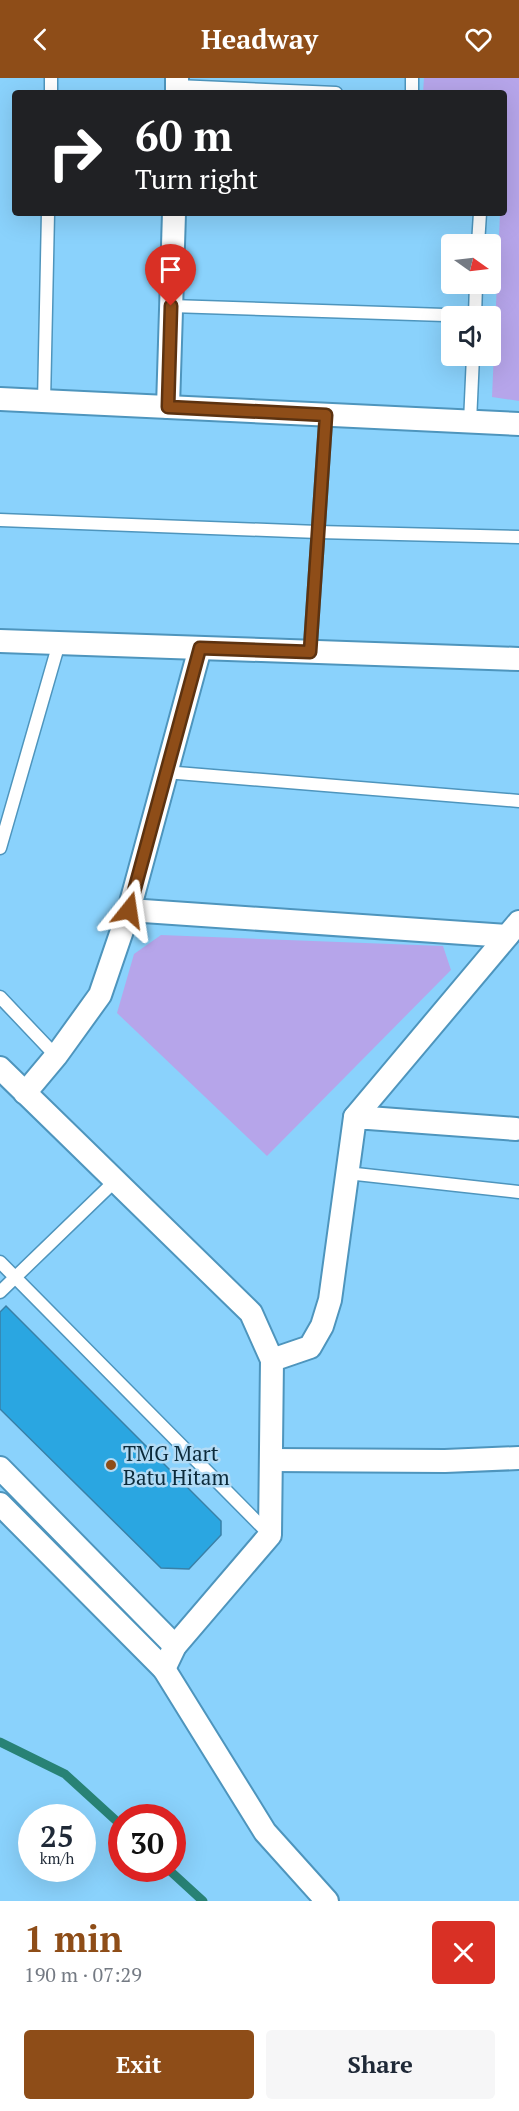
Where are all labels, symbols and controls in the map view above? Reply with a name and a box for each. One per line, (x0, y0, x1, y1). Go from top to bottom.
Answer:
text: Headway (201, 21, 318, 57)
icon: back (24, 23, 57, 56)
icon: heart (462, 23, 495, 56)
text: 60 m (135, 107, 233, 163)
icon: right (36, 114, 114, 192)
text: Turn right (135, 161, 258, 197)
north arrow (441, 234, 501, 294)
map controls (441, 234, 501, 366)
pin (145, 244, 196, 306)
icon: arrive (154, 253, 187, 286)
button: sound (441, 306, 501, 366)
position arrow (97, 878, 161, 942)
place label: TMG Mart Batu Hitam (123, 1439, 230, 1491)
marker: TMG Mart Batu Hitam (104, 1458, 118, 1472)
speed limit sign: 30 (108, 1804, 186, 1882)
text: 25 (40, 1816, 74, 1856)
text: km/h (40, 1848, 74, 1868)
text: 1 min (24, 1915, 122, 1962)
button: close (432, 1921, 495, 1984)
text: 190 m · 07:29 (24, 1961, 142, 1988)
button: Exit (24, 2030, 254, 2099)
button: Share (266, 2030, 495, 2099)

